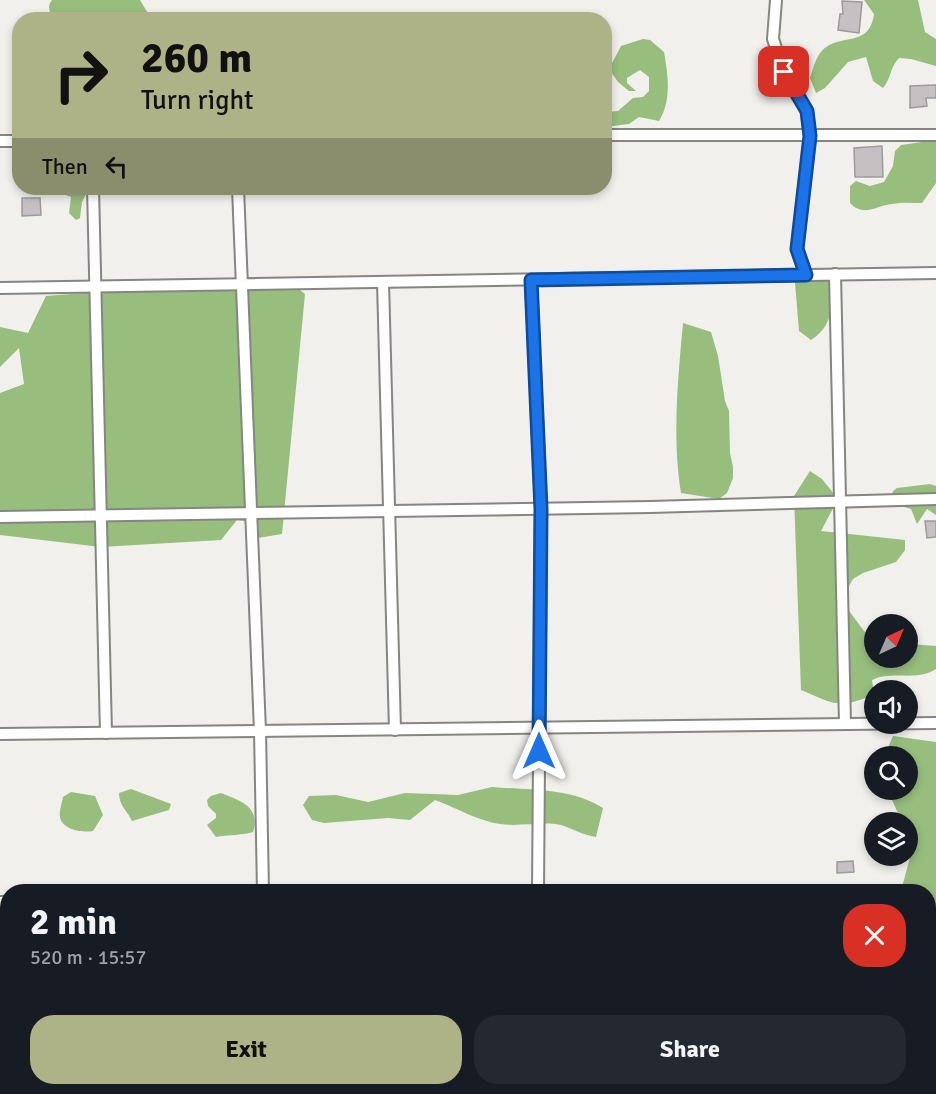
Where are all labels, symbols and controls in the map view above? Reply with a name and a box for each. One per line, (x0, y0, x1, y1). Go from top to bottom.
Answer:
text: 260 m (141, 33, 252, 84)
icon: right (42, 36, 120, 114)
pin (758, 46, 809, 97)
icon: arrive (767, 55, 800, 88)
text: Turn right (141, 84, 254, 117)
icon: left (100, 150, 133, 183)
text: Then (42, 153, 88, 180)
north arrow (864, 614, 918, 668)
map controls (864, 614, 918, 866)
button: sound (864, 680, 918, 734)
position arrow (507, 719, 571, 783)
button: search (864, 746, 918, 800)
button: layers (864, 812, 918, 866)
text: 2 min (30, 900, 117, 945)
button: close (843, 904, 906, 967)
text: 520 m · 15:57 (30, 945, 146, 970)
button: Exit (30, 1015, 462, 1084)
button: Share (474, 1015, 906, 1084)

